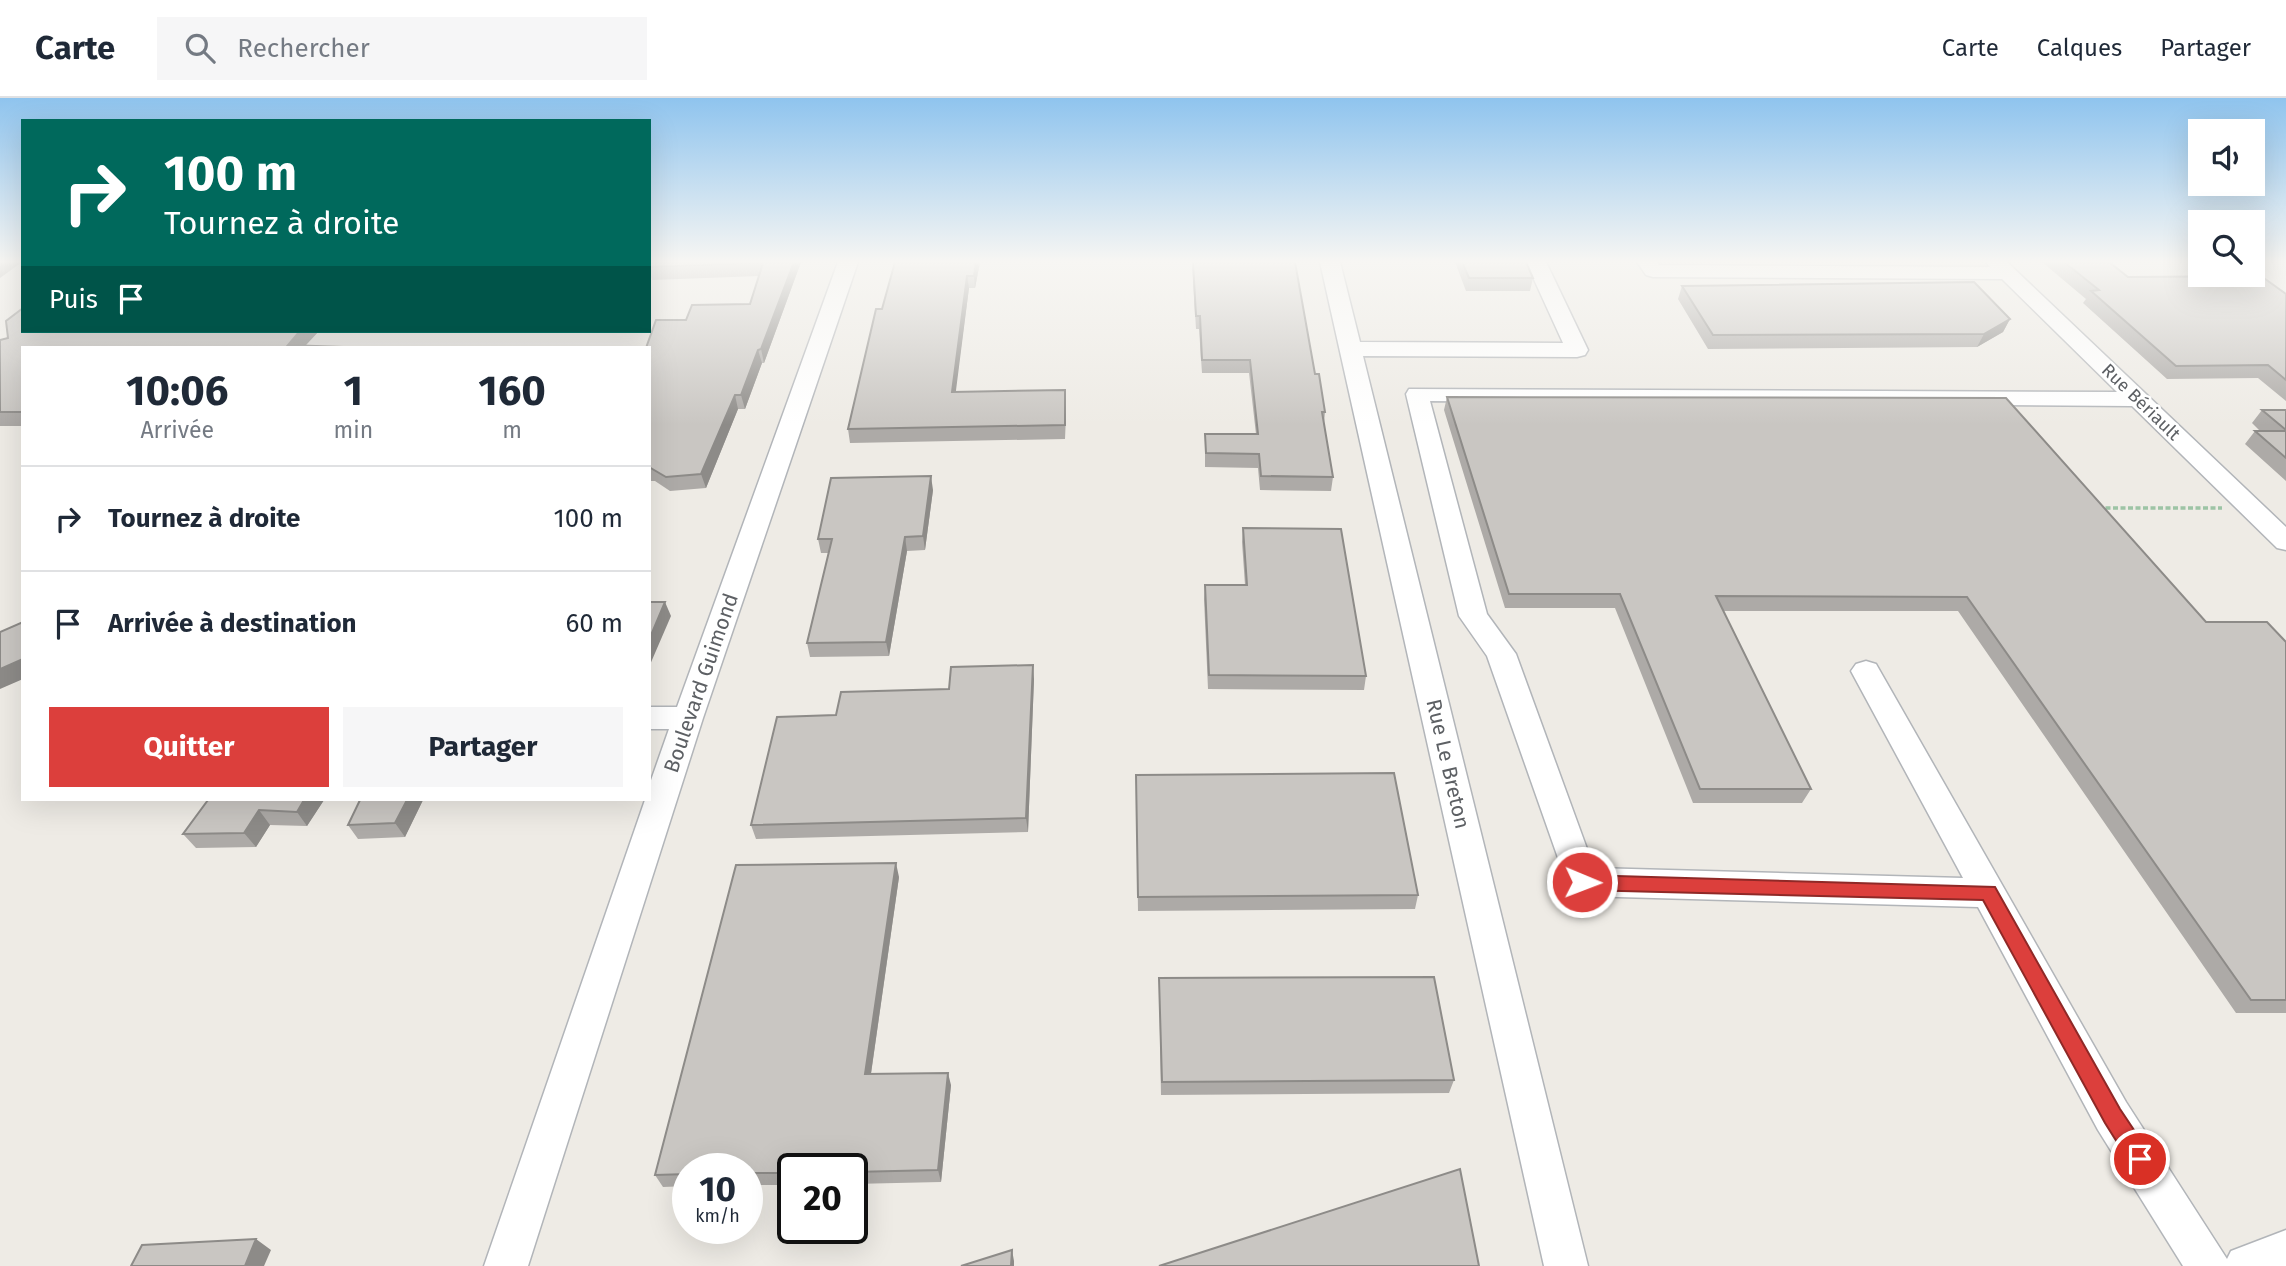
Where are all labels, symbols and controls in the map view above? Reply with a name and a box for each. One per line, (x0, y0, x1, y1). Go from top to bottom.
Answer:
search box (157, 17, 647, 80)
text: Carte (35, 28, 115, 68)
icon: search (181, 29, 219, 67)
text: Rechercher (237, 33, 370, 64)
text: Carte (1942, 34, 1999, 62)
text: Calques (2037, 34, 2122, 62)
text: Partager (2160, 34, 2251, 62)
map controls (2188, 119, 2265, 287)
button: sound (2188, 119, 2265, 196)
text: 100 m (164, 144, 297, 203)
icon: right (49, 147, 140, 238)
text: Tournez à droite (164, 204, 400, 242)
button: search (2188, 210, 2265, 287)
icon: arrive (112, 280, 150, 318)
text: Puis (49, 284, 98, 315)
street label: Rue Bériault (2097, 359, 2185, 445)
text: 10:06 (126, 366, 228, 416)
text: 1 (344, 366, 363, 416)
text: 160 (478, 366, 546, 416)
text: Arrivée (140, 416, 214, 444)
text: min (333, 416, 373, 444)
text: m (502, 416, 522, 444)
icon: right (49, 500, 87, 538)
text: Tournez à droite (108, 503, 300, 534)
text: 100 m (554, 503, 623, 534)
street label: Boulevard Guimond (658, 590, 744, 776)
icon: arrive (49, 605, 87, 643)
text: Arrivée à destination (108, 608, 357, 639)
text: 60 m (565, 608, 623, 639)
street label: Rue Le Breton (1420, 697, 1476, 831)
button: Quitter (49, 707, 329, 787)
button: Partager (343, 707, 623, 787)
position arrow (1545, 845, 1619, 919)
pin (2110, 1129, 2170, 1189)
icon: arrive (2121, 1140, 2159, 1178)
speed limit sign: 20 (777, 1153, 868, 1244)
text: 10 (699, 1168, 736, 1210)
text: km/h (695, 1205, 740, 1227)

